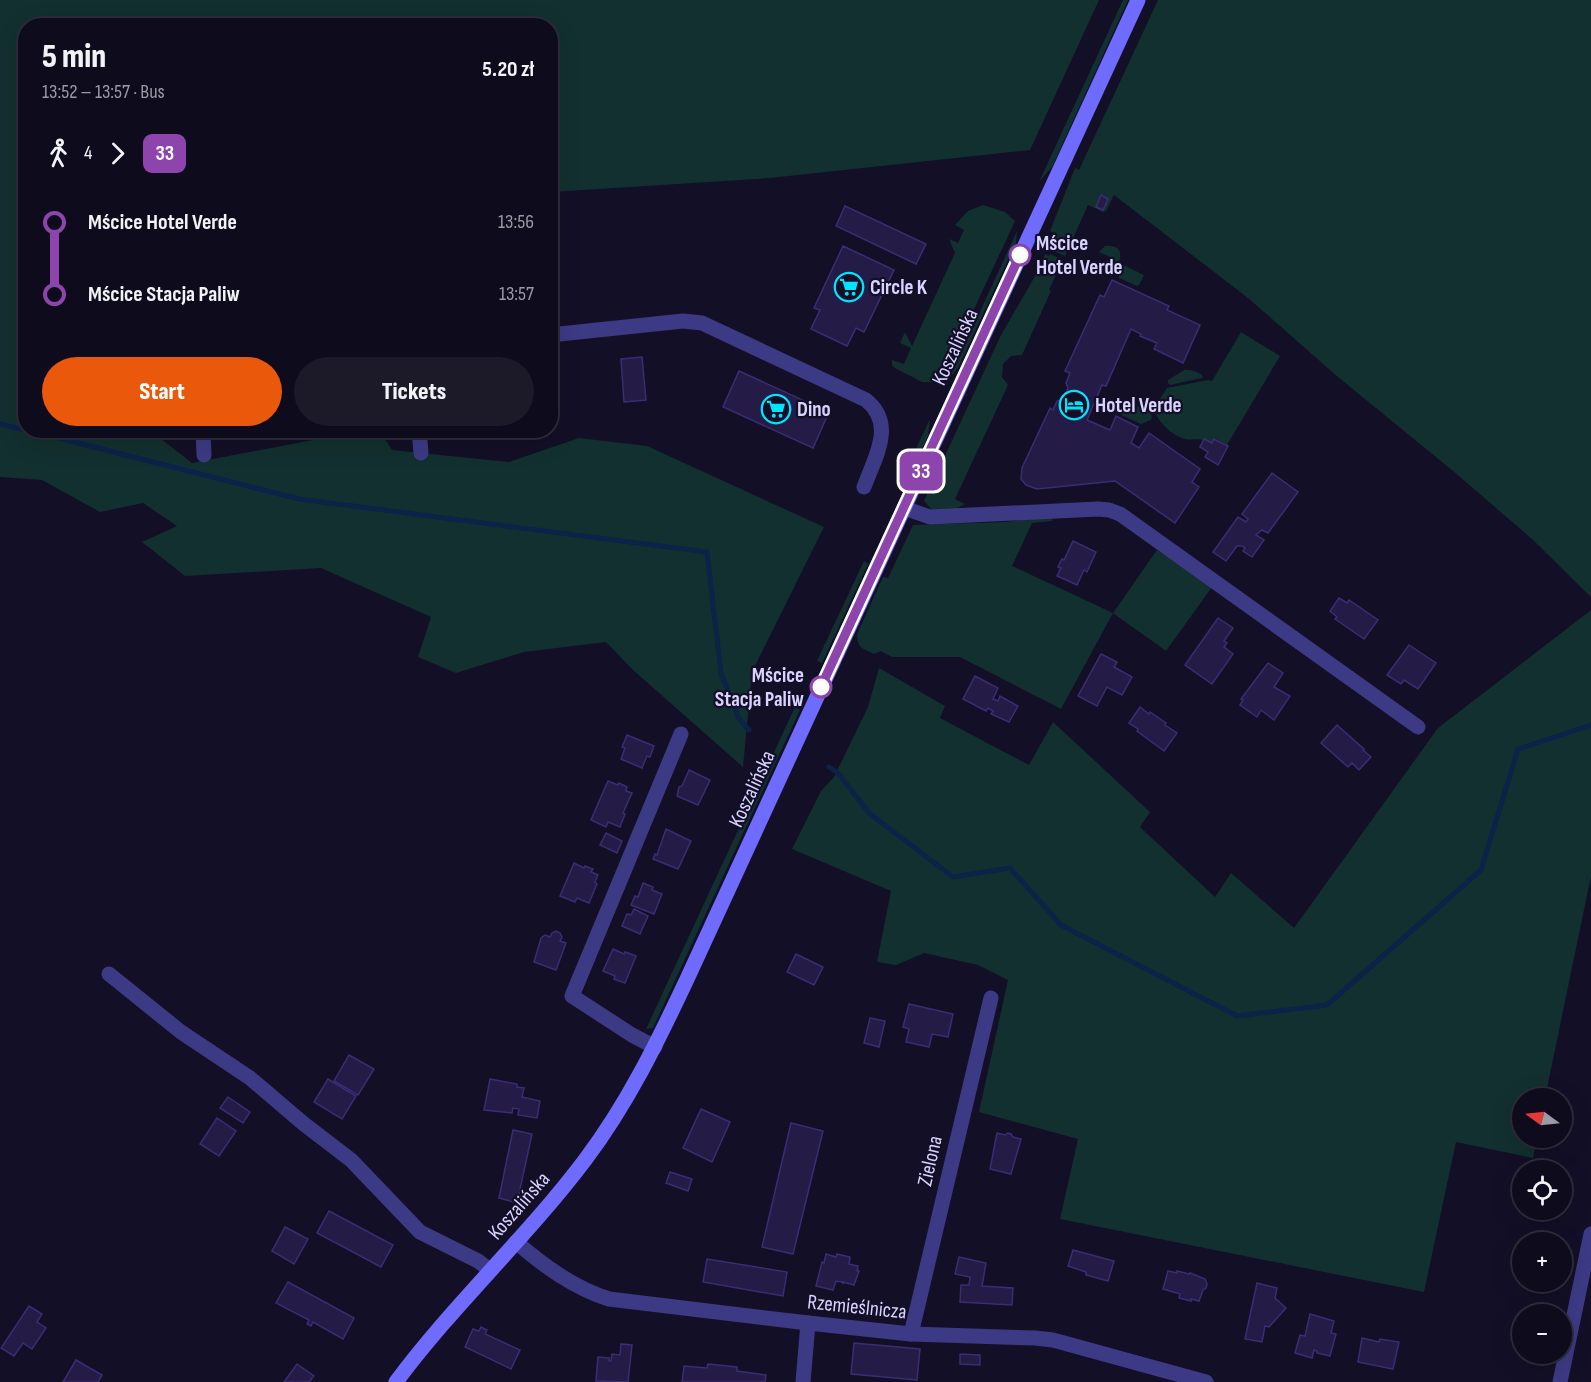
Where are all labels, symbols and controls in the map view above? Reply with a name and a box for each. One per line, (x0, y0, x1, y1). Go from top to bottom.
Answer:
text: 5 min (42, 37, 106, 77)
text: 5.20 zł (482, 56, 534, 83)
text: 13:52 – 13:57 · Bus (42, 80, 165, 104)
icon: walk (42, 137, 75, 170)
icon: forward (101, 137, 134, 170)
text: 4 (84, 141, 92, 165)
text: 33 (155, 141, 174, 166)
text: Mścice Hotel Verde (88, 209, 237, 236)
text: 13:56 (498, 210, 534, 234)
place label: Mścice Hotel Verde (1036, 231, 1123, 280)
marker: Mścice Hotel Verde (1009, 244, 1031, 266)
supermarket icon: Circle K (833, 271, 865, 303)
place label: Circle K (870, 275, 928, 300)
text: Mścice Stacja Paliw (88, 281, 240, 308)
text: 13:57 (499, 282, 534, 306)
street label: Koszalińska (926, 305, 984, 389)
button: Start (42, 357, 282, 426)
button: Tickets (294, 357, 534, 426)
hotel icon: Hotel Verde (1058, 389, 1090, 421)
supermarket icon: Dino (760, 393, 792, 425)
place label: Hotel Verde (1095, 393, 1182, 418)
place label: Dino (797, 397, 831, 422)
line badge: 33 (894, 452, 948, 490)
text: 33 (912, 459, 930, 484)
place label: Mścice Stacja Paliw (715, 663, 804, 712)
marker: Mścice Stacja Paliw (810, 676, 832, 698)
street label: Koszalińska (723, 747, 781, 831)
north arrow (1512, 1088, 1572, 1148)
map controls (1512, 1088, 1572, 1364)
street label: Zielona (912, 1133, 948, 1189)
button: locate (1512, 1160, 1572, 1220)
street label: Koszalińska (483, 1167, 555, 1245)
button: + (1512, 1232, 1572, 1292)
street label: Rzemieślnicza (806, 1289, 908, 1325)
button: − (1512, 1304, 1572, 1364)

